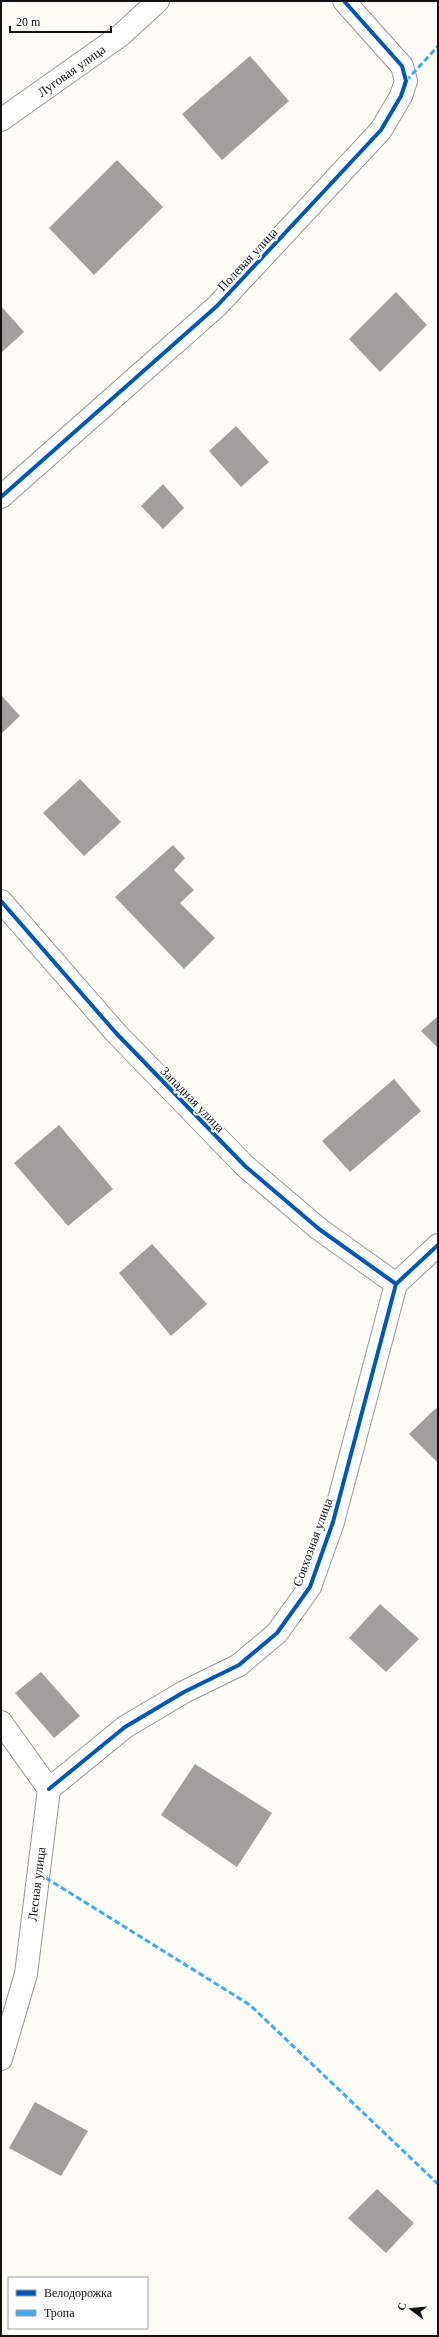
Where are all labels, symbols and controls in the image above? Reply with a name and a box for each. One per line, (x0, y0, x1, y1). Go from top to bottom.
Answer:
scale bar (10, 8, 111, 34)
text: 20 m (16, 15, 41, 29)
street label: Луговая улица (35, 41, 108, 100)
street label: Полевая улица (214, 224, 281, 294)
street label: Западная улица (158, 1063, 228, 1135)
street label: Совхозная улица (290, 1496, 335, 1588)
street label: Лесная улица (25, 1846, 49, 1922)
legend (8, 2277, 148, 2329)
text: Велодорожка (44, 2286, 113, 2300)
north arrow (391, 2289, 431, 2329)
text: С (395, 2301, 408, 2312)
text: Тропа (44, 2306, 75, 2320)

